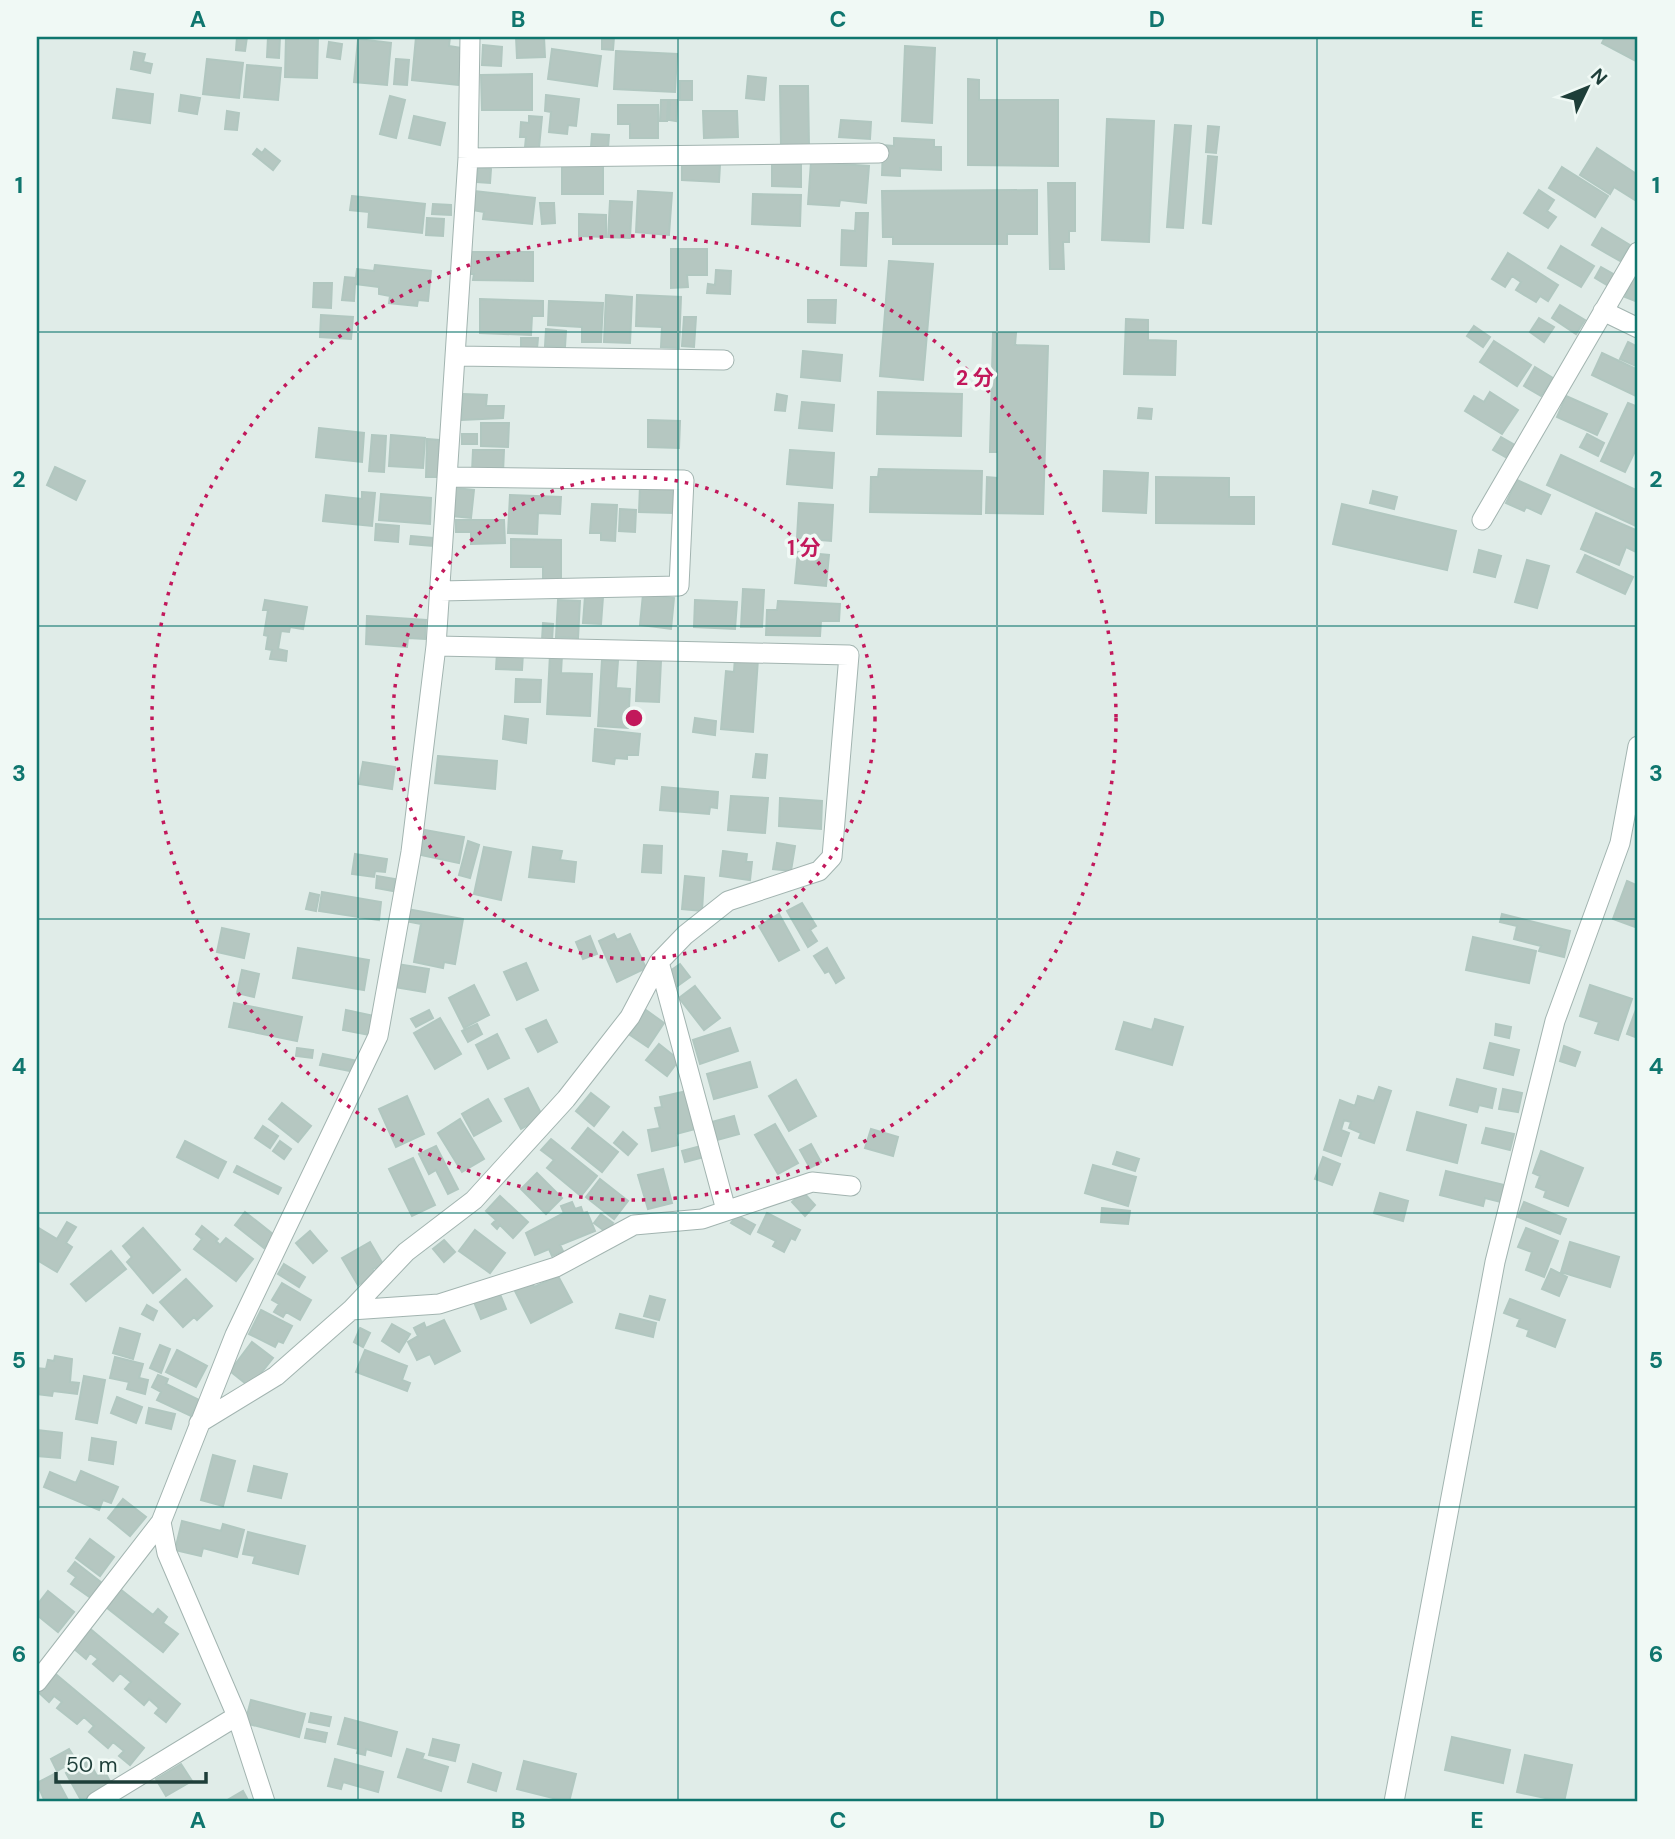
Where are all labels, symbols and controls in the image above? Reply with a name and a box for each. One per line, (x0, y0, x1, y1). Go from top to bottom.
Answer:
text: A (190, 4, 206, 34)
text: B (511, 4, 525, 34)
text: C (830, 4, 846, 34)
text: D (1149, 4, 1165, 34)
text: E (1470, 4, 1484, 34)
north arrow (1552, 52, 1622, 122)
text: N (1585, 63, 1613, 90)
text: 1 (15, 170, 23, 200)
text: 1 (1652, 170, 1660, 200)
text: 2 分 (956, 364, 994, 392)
text: 2 (12, 464, 26, 494)
text: 2 (1649, 464, 1663, 494)
text: 1 分 (787, 534, 821, 562)
centre of rings (622, 706, 646, 730)
text: 3 (12, 758, 26, 788)
text: 3 (1649, 758, 1663, 788)
text: 4 (12, 1051, 27, 1081)
text: 4 (1649, 1051, 1664, 1081)
text: 5 (12, 1345, 26, 1375)
text: 5 (1649, 1345, 1663, 1375)
text: 6 (12, 1639, 26, 1669)
text: 6 (1649, 1639, 1663, 1669)
scale bar (56, 1741, 206, 1785)
text: 50 m (66, 1751, 117, 1779)
text: A (190, 1805, 206, 1835)
text: B (511, 1805, 525, 1835)
text: C (830, 1805, 846, 1835)
text: D (1149, 1805, 1165, 1835)
text: E (1470, 1805, 1484, 1835)

